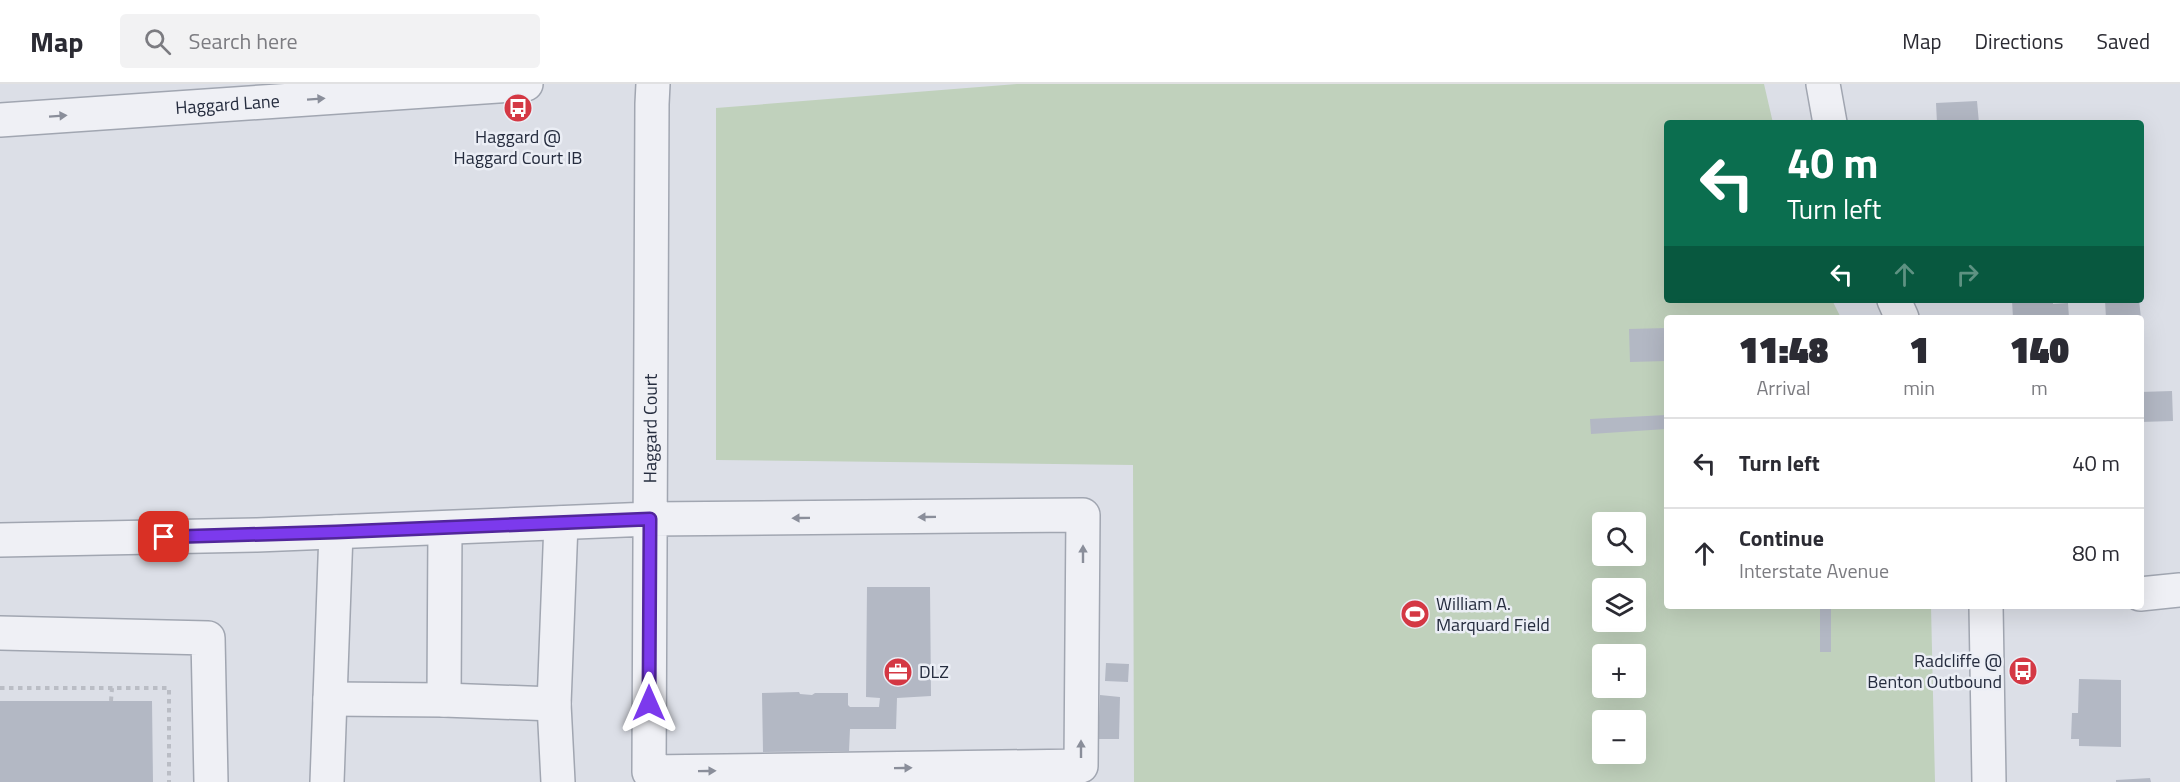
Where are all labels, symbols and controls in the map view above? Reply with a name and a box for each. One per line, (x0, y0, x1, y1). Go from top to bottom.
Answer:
search box (120, 14, 540, 68)
text: Map (30, 20, 84, 63)
text: Search here (189, 24, 298, 58)
icon: search (141, 25, 174, 58)
text: Map (1902, 25, 1942, 57)
text: Directions (1975, 25, 2064, 57)
text: Saved (2097, 25, 2150, 57)
street label: Haggard Lane (174, 87, 281, 121)
bus stop icon: Haggard @ Haggard Court IB (502, 92, 534, 124)
one-way arrow (306, 94, 325, 103)
one-way arrow (49, 111, 68, 121)
place label: Haggard @ Haggard Court IB (454, 123, 582, 171)
text: 40 m (1787, 130, 1879, 194)
icon: left (1688, 144, 1766, 222)
text: Turn left (1787, 188, 1881, 229)
icon: left (1825, 258, 1858, 291)
icon: ahead (1888, 258, 1921, 291)
icon: right (1951, 258, 1984, 291)
text: 11:48 (1739, 322, 1828, 377)
text: 1 (1909, 322, 1929, 377)
text: 140 (2010, 322, 2069, 377)
text: Arrival (1756, 372, 1811, 403)
text: min (1903, 372, 1935, 403)
text: m (2031, 372, 2048, 403)
street label: Haggard Court (636, 373, 664, 483)
text: Turn left (1739, 446, 1820, 480)
text: 40 m (2072, 446, 2120, 480)
icon: left (1688, 447, 1721, 480)
pin (138, 511, 189, 562)
one-way arrow (917, 512, 936, 522)
map controls (1592, 512, 1646, 764)
button: search (1592, 512, 1646, 566)
one-way arrow (791, 513, 810, 523)
icon: arrive (147, 520, 180, 553)
text: Continue (1739, 521, 1824, 555)
text: 80 m (2072, 536, 2120, 570)
icon: ahead (1688, 537, 1721, 570)
one-way arrow (1078, 544, 1088, 563)
text: Interstate Avenue (1739, 555, 1889, 586)
button: layers (1592, 578, 1646, 632)
place label: William A. Marquard Field (1436, 590, 1550, 638)
sports icon: William A. Marquard Field (1399, 598, 1431, 630)
button: + (1592, 644, 1646, 698)
place label: Radcliffe @ Benton Outbound (1867, 647, 2002, 695)
bus stop icon: Radcliffe @ Benton Outbound (2007, 655, 2039, 687)
office icon: DLZ (882, 656, 914, 688)
place label: DLZ (919, 658, 949, 685)
position arrow (617, 671, 681, 735)
button: − (1592, 710, 1646, 764)
one-way arrow (1077, 739, 1086, 758)
one-way arrow (894, 763, 913, 773)
one-way arrow (698, 766, 717, 776)

